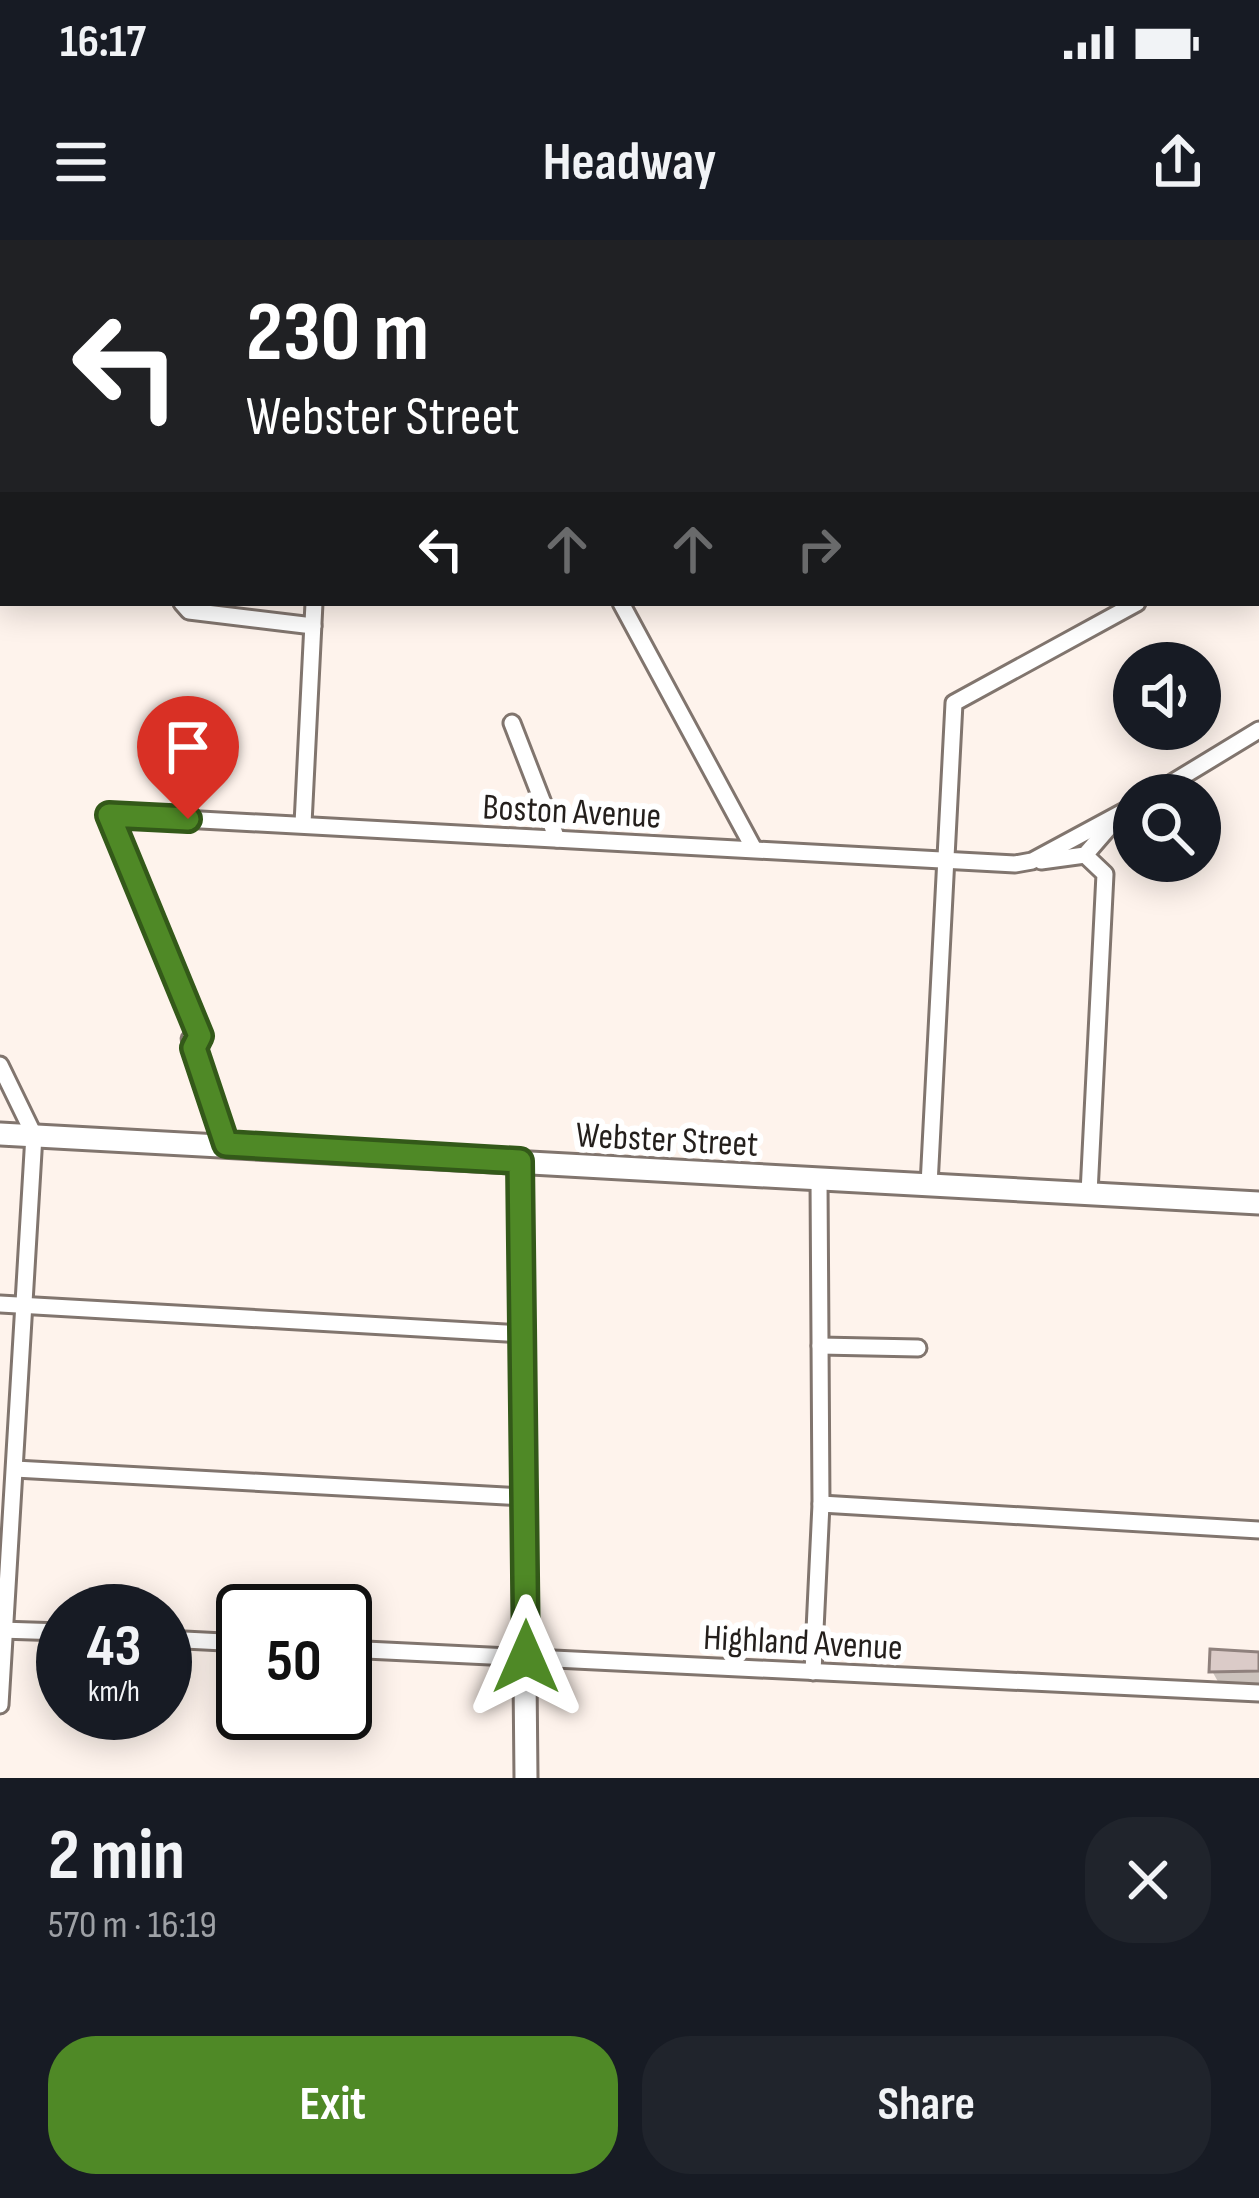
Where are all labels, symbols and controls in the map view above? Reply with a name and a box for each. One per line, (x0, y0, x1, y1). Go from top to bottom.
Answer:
text: 16:17 (60, 15, 146, 70)
icon: menu (48, 129, 114, 195)
icon: share (1145, 129, 1211, 195)
text: Headway (543, 130, 716, 195)
text: 230 m (246, 283, 429, 384)
icon: left (48, 288, 204, 444)
text: Webster Street (246, 385, 520, 450)
icon: left (408, 516, 474, 582)
icon: ahead (534, 516, 600, 582)
icon: ahead (660, 516, 726, 582)
icon: right (786, 516, 852, 582)
map controls (1113, 642, 1221, 882)
button: sound (1113, 642, 1221, 750)
pin (137, 696, 239, 819)
icon: arrive (155, 714, 221, 780)
button: search (1113, 774, 1221, 882)
street label: Boston Avenue (482, 786, 662, 839)
street label: Webster Street (575, 1114, 759, 1167)
speed limit sign: 50 (216, 1584, 372, 1740)
position arrow (463, 1594, 589, 1720)
text: 43 (87, 1611, 141, 1683)
street label: Highland Avenue (702, 1617, 904, 1670)
text: km/h (88, 1674, 140, 1710)
text: 2 min (48, 1813, 185, 1900)
button: close (1085, 1817, 1211, 1943)
text: 570 m · 16:19 (48, 1902, 217, 1949)
button: Exit (48, 2036, 618, 2174)
button: Share (642, 2036, 1211, 2174)

